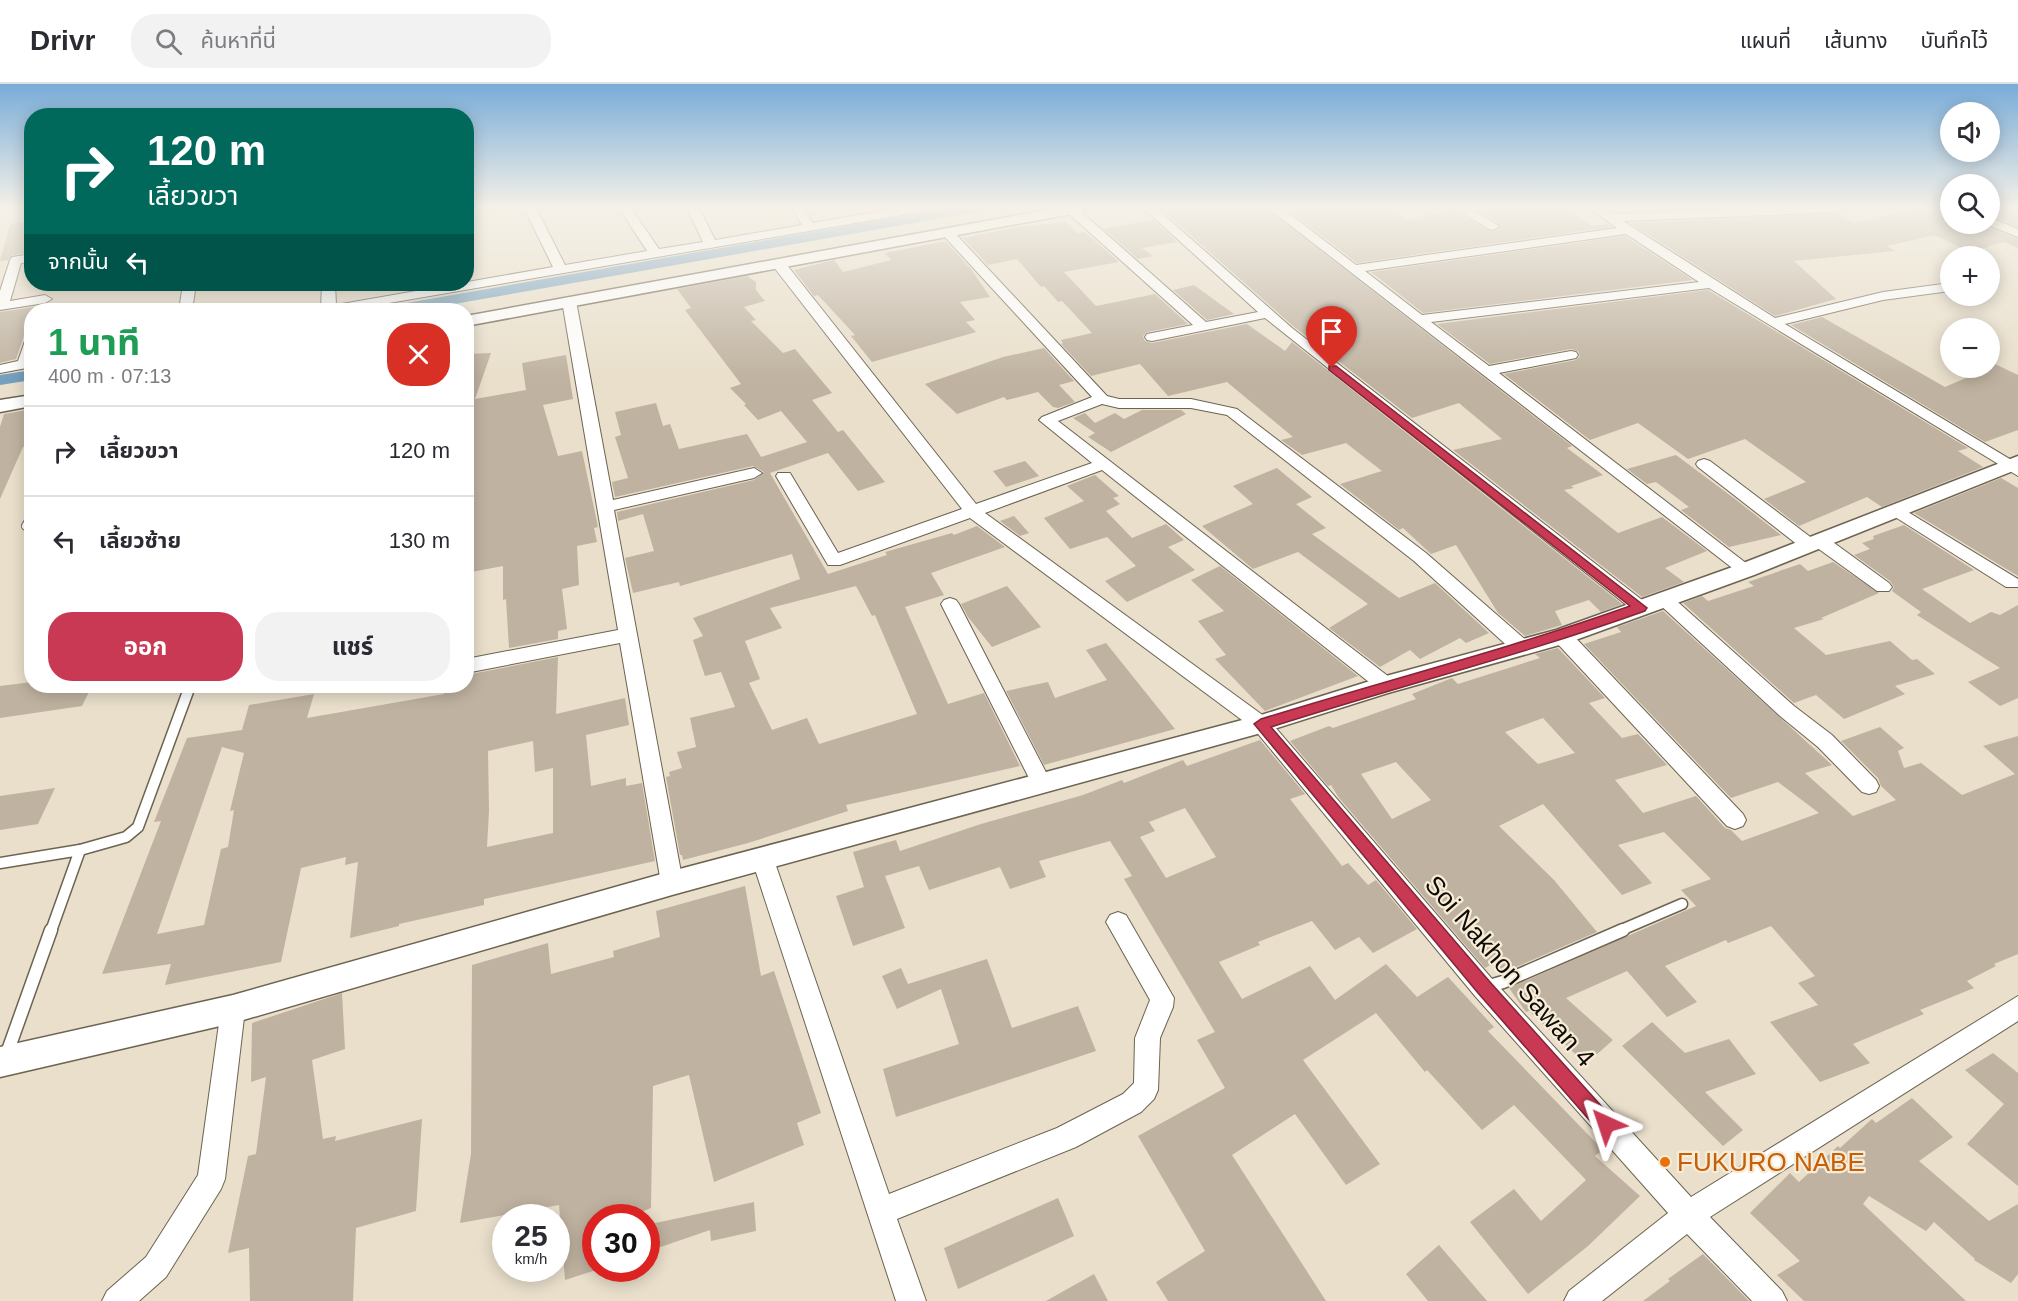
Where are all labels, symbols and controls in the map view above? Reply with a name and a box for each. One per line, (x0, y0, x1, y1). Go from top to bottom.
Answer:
search box (131, 14, 551, 68)
text: Drivr (30, 25, 95, 56)
icon: search (152, 25, 185, 58)
text: ค้นหาที่นี่ (200, 28, 276, 53)
text: แผนที่ (1740, 29, 1791, 52)
text: เส้นทาง (1824, 29, 1888, 52)
text: บันทึกไว้ (1921, 29, 1988, 52)
map controls (1940, 102, 2000, 378)
button: sound (1940, 102, 2000, 162)
text: 120 m (147, 127, 266, 174)
icon: right (48, 132, 126, 210)
button: search (1940, 174, 2000, 234)
text: เลี้ยวขวา (147, 181, 238, 211)
icon: left (121, 246, 154, 279)
button: + (1940, 246, 2000, 306)
text: จากนั้น (48, 249, 109, 274)
pin (1306, 306, 1357, 368)
icon: arrive (1315, 315, 1348, 348)
button: − (1940, 318, 2000, 378)
text: 1 นาที (48, 322, 140, 363)
button: close (387, 323, 450, 386)
text: 400 m · 07:13 (48, 365, 171, 387)
icon: right (48, 435, 81, 468)
text: เลี้ยวขวา (99, 438, 179, 463)
text: 120 m (389, 438, 450, 463)
icon: left (48, 525, 81, 558)
text: เลี้ยวซ้าย (99, 528, 181, 553)
text: 130 m (389, 528, 450, 553)
button: ออก (48, 612, 243, 681)
button: แชร์ (255, 612, 450, 681)
street label: Soi Nakhon Sawan 4 (1419, 870, 1601, 1072)
position arrow (1574, 1092, 1638, 1156)
place label: FUKURO NABE (1677, 1147, 1865, 1177)
marker: FUKURO NABE (1658, 1155, 1672, 1169)
speed limit sign: 30 (582, 1204, 660, 1282)
text: 25 (514, 1219, 548, 1252)
text: km/h (515, 1250, 547, 1267)

